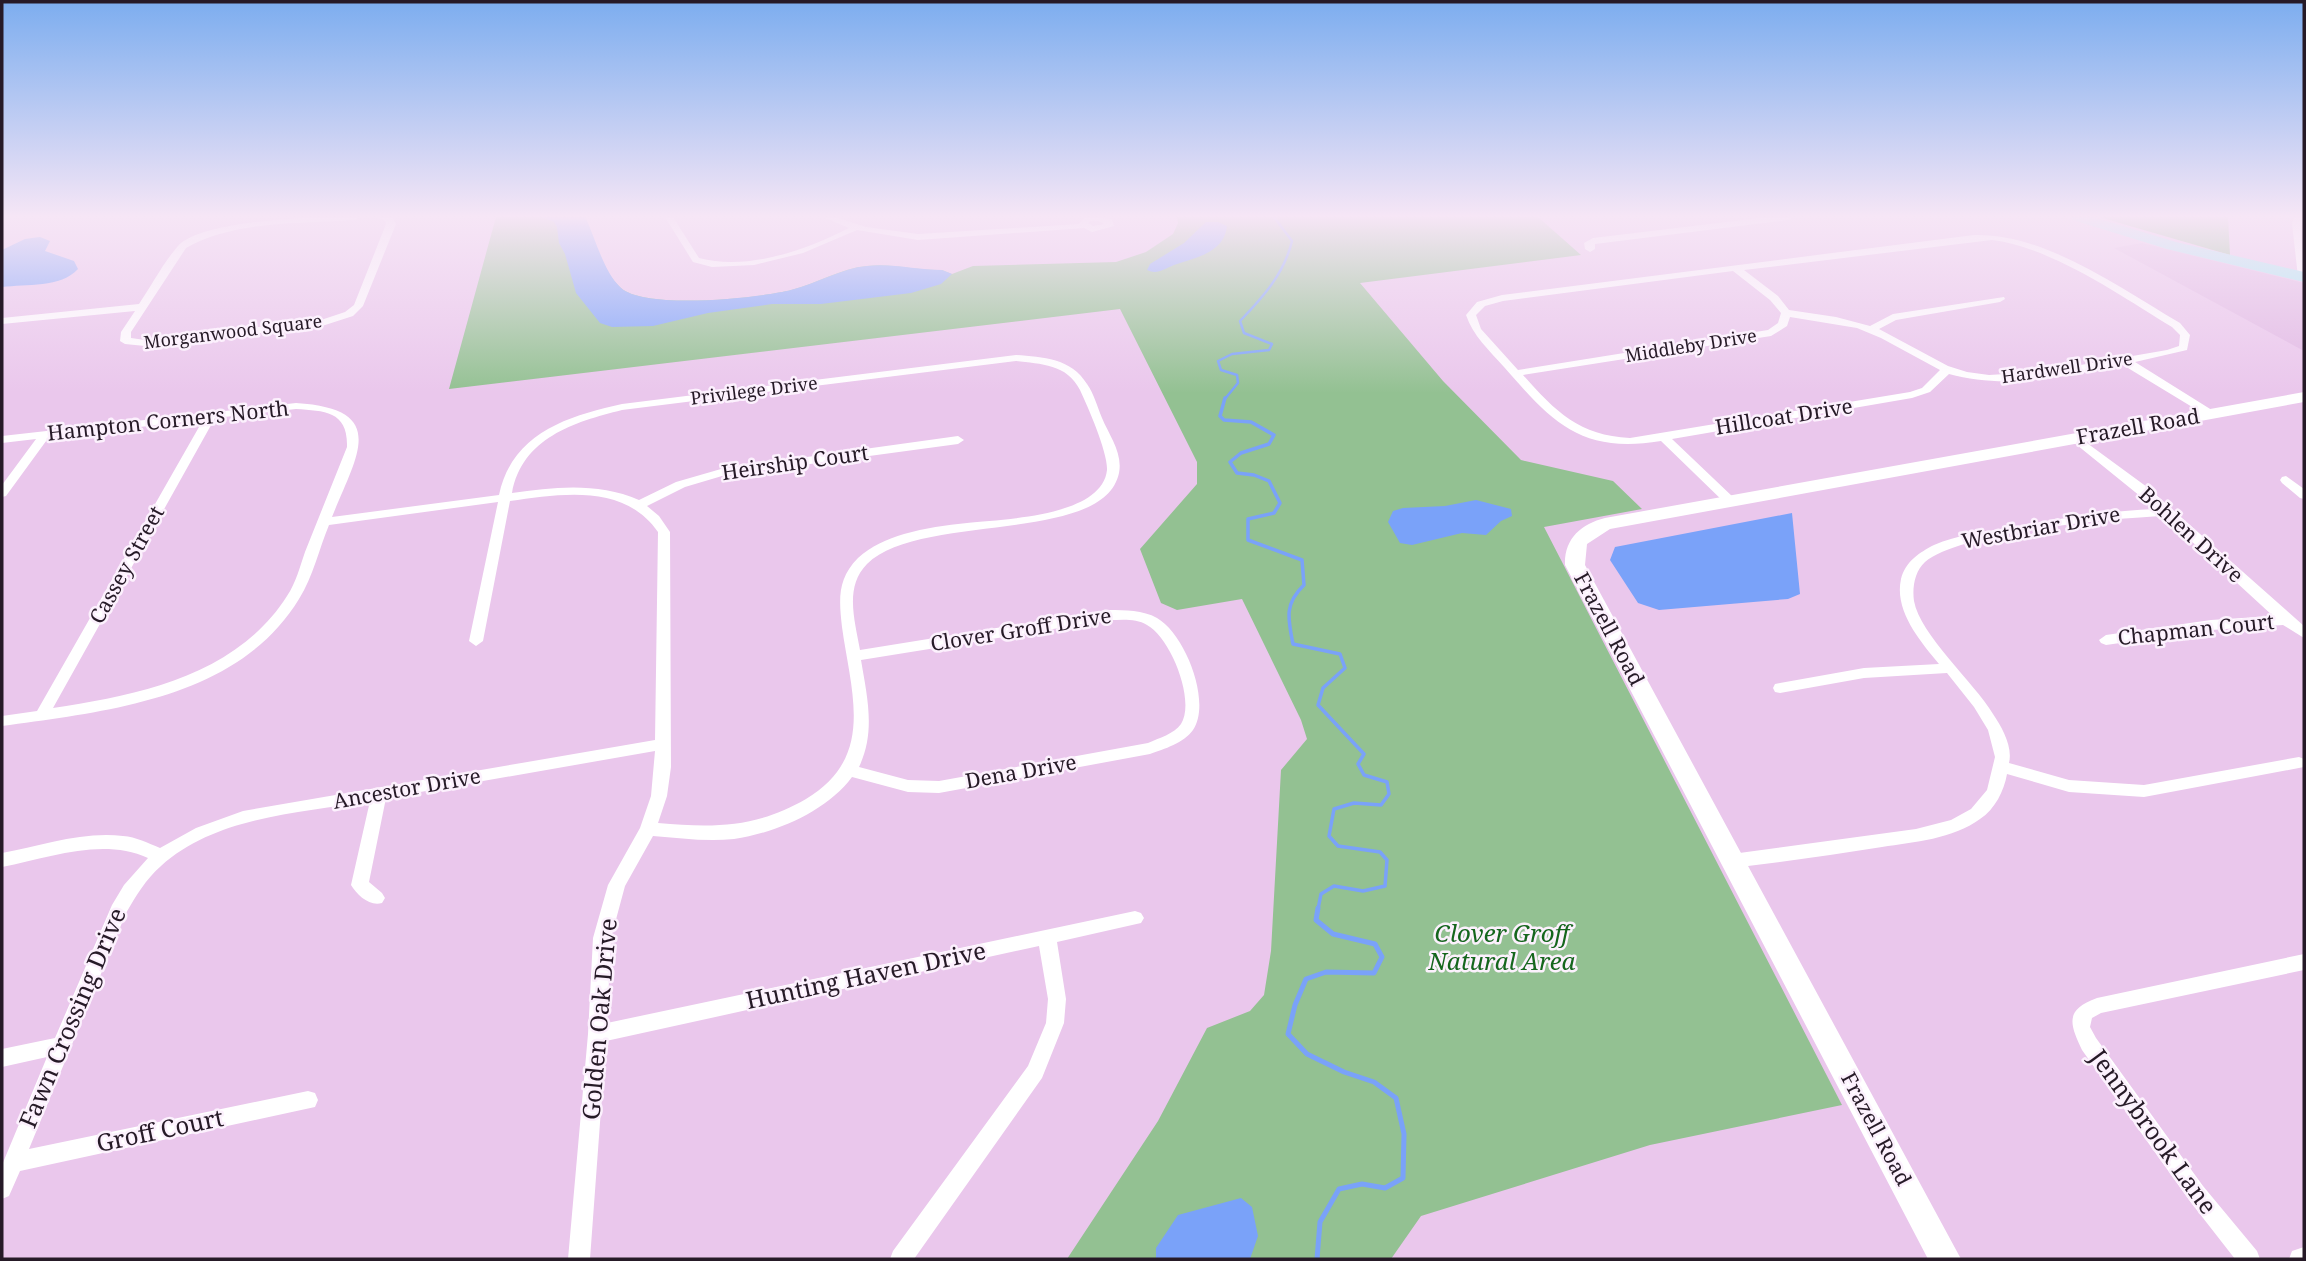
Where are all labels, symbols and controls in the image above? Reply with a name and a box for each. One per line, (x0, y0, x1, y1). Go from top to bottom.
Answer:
street label: Morganwood Square (142, 308, 324, 354)
street label: Middleby Drive (1623, 323, 1758, 367)
street label: Hardwell Drive (2000, 346, 2134, 388)
street label: Privilege Drive (689, 370, 819, 410)
street label: Hillcoat Drive (1713, 391, 1855, 441)
street label: Hampton Corners North (46, 393, 290, 447)
street label: Frazell Road (2074, 401, 2202, 451)
street label: Heirship Court (720, 438, 870, 486)
street label: Bohlen Drive (2134, 480, 2250, 589)
street label: Westbriar Drive (1959, 499, 2122, 555)
street label: Cassey Street (82, 501, 170, 629)
street label: Frazell Road (1568, 567, 1652, 690)
street label: Clover Groff Drive (928, 601, 1113, 657)
street label: Chapman Court (2116, 607, 2276, 651)
street label: Dena Drive (963, 747, 1079, 795)
street label: Ancestor Drive (331, 761, 483, 815)
street label: Fawn Crossing Drive (10, 902, 133, 1133)
park label: Clover Groff Natural Area (1428, 916, 1576, 977)
street label: Golden Oak Drive (573, 917, 624, 1121)
street label: Hunting Haven Drive (743, 933, 989, 1016)
street label: Jennybrook Lane (2083, 1041, 2225, 1220)
street label: Frazell Road (1835, 1067, 1919, 1190)
street label: Groff Court (93, 1100, 226, 1159)

